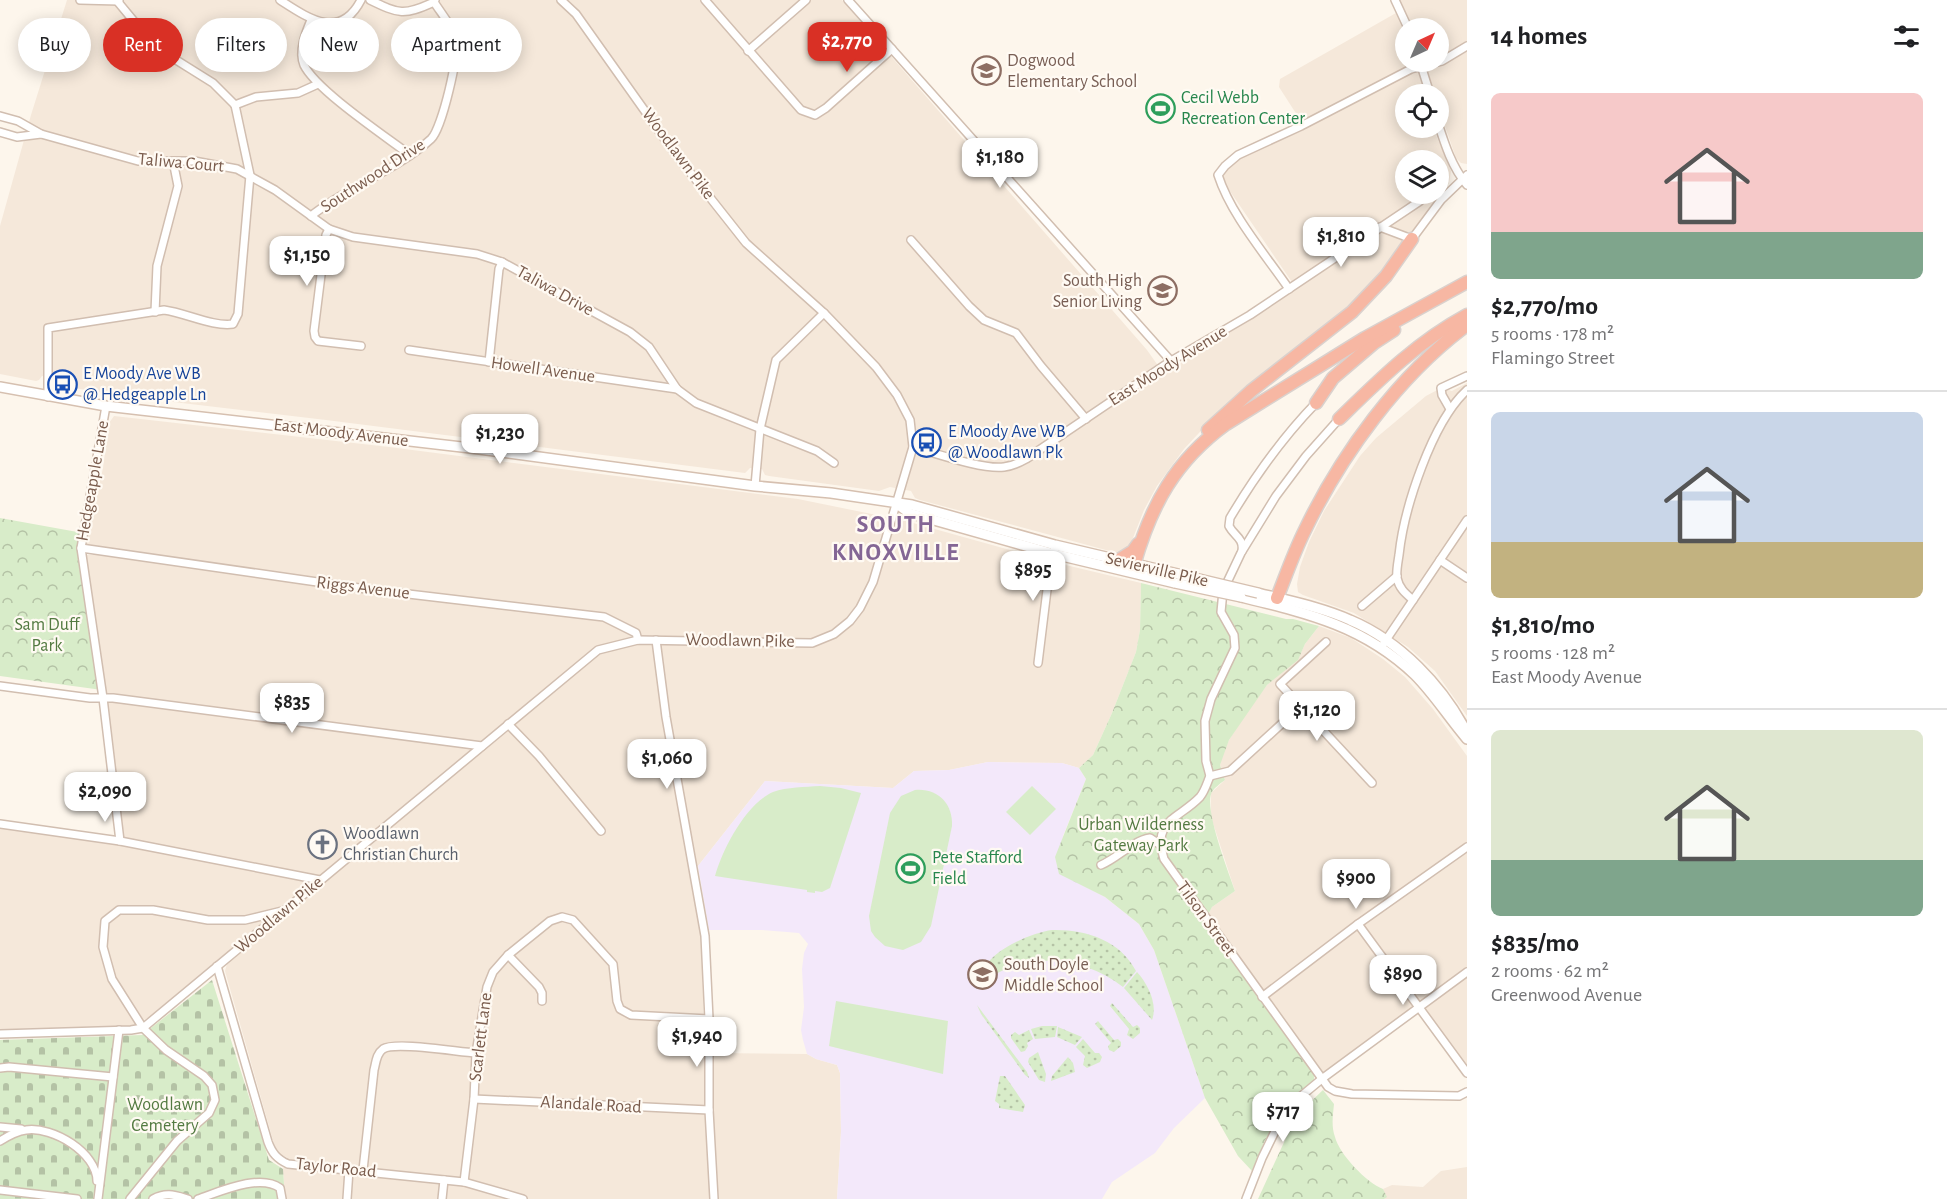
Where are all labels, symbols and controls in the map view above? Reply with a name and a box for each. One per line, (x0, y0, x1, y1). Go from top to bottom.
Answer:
chip: Buy (18, 18, 91, 72)
chip: Rent (103, 18, 183, 72)
chip: Filters (195, 18, 287, 72)
chip: New (299, 18, 379, 72)
chip: Apartment (391, 18, 522, 72)
north arrow (1395, 18, 1449, 72)
map controls (1395, 18, 1449, 204)
icon: filters (1890, 20, 1923, 53)
pin: $2,770 (798, 22, 896, 73)
text: 14 homes (1491, 23, 1587, 49)
text: $2,770 (822, 31, 872, 51)
place label: Dogwood Elementary School (1007, 52, 1138, 91)
school or university icon: Dogwood Elementary School (970, 55, 1002, 87)
button: locate (1395, 84, 1449, 138)
place label: Cecil Webb Recreation Center (1181, 89, 1305, 128)
sports icon: Cecil Webb Recreation Center (1144, 92, 1176, 124)
street label: Woodlawn Pike (638, 105, 718, 203)
icon: home (1653, 132, 1761, 240)
street label: Southwood Drive (318, 136, 428, 216)
pin: $1,180 (951, 138, 1049, 189)
text: $1,180 (976, 147, 1024, 167)
street label: Taliwa Court (137, 150, 225, 176)
button: layers (1395, 150, 1449, 204)
pin: $1,810 (1292, 217, 1390, 268)
text: $1,810 (1317, 226, 1365, 246)
pin: $1,150 (258, 236, 356, 287)
text: $1,150 (283, 245, 331, 265)
street label: Taliwa Drive (513, 262, 597, 320)
place label: South High Senior Living (1053, 272, 1142, 311)
school or university icon: South High Senior Living (1147, 275, 1179, 307)
text: $2,770/mo (1491, 293, 1598, 319)
street label: East Moody Avenue (1106, 322, 1230, 410)
text: 5 rooms · 178 m² (1491, 324, 1614, 344)
text: Flamingo Street (1491, 348, 1615, 368)
street label: Howell Avenue (490, 354, 596, 386)
place label: E Moody Ave WB @ Hedgeapple Ln (83, 365, 207, 404)
bus stop icon: E Moody Ave WB @ Hedgeapple Ln (46, 368, 78, 400)
pin: $1,230 (451, 414, 549, 465)
street label: East Moody Avenue (272, 416, 410, 450)
street label: Hedgeapple Lane (74, 419, 112, 543)
text: $1,230 (475, 423, 525, 443)
place label: E Moody Ave WB @ Woodlawn Pk (948, 423, 1066, 462)
bus stop icon: E Moody Ave WB @ Woodlawn Pk (911, 426, 943, 458)
icon: home (1653, 451, 1761, 559)
district label: SOUTH KNOXVILLE (832, 513, 960, 565)
street label: Sevierville Pike (1104, 549, 1210, 591)
pin: $895 (997, 551, 1069, 602)
text: $895 (1014, 560, 1052, 580)
street label: Riggs Avenue (315, 573, 411, 603)
text: $1,810/mo (1491, 612, 1595, 638)
park label: Sam Duff Park (14, 616, 81, 655)
street label: Woodlawn Pike (685, 631, 795, 651)
text: 5 rooms · 128 m² (1491, 643, 1615, 663)
text: East Moody Avenue (1491, 667, 1642, 687)
pin: $835 (256, 683, 328, 734)
pin: $1,120 (1268, 691, 1366, 742)
text: $835 (274, 692, 310, 712)
text: $1,120 (1293, 700, 1341, 720)
pin: $1,060 (618, 739, 716, 790)
text: $1,060 (641, 748, 693, 768)
icon: home (1653, 769, 1761, 877)
pin: $2,090 (56, 772, 154, 823)
text: $2,090 (78, 781, 132, 801)
park label: Urban Wilderness Gateway Park (1078, 816, 1204, 855)
place label: Woodlawn Christian Church (343, 825, 459, 864)
church icon: Woodlawn Christian Church (306, 828, 338, 860)
place label: Pete Stafford Field (932, 849, 1022, 888)
sports icon: Pete Stafford Field (895, 852, 927, 884)
pin: $900 (1320, 859, 1392, 910)
text: $900 (1336, 868, 1376, 888)
street label: Woodlawn Pike (231, 873, 327, 957)
street label: Tilson Street (1173, 878, 1239, 960)
text: $835/mo (1491, 930, 1579, 956)
pin: $890 (1367, 955, 1439, 1006)
place label: South Doyle Middle School (1004, 956, 1103, 995)
school or university icon: South Doyle Middle School (967, 959, 999, 991)
text: 2 rooms · 62 m² (1491, 961, 1609, 981)
text: $890 (1384, 964, 1422, 984)
text: Greenwood Avenue (1491, 985, 1642, 1005)
street label: Scarlett Lane (467, 992, 495, 1082)
pin: $1,940 (648, 1017, 746, 1068)
text: $1,940 (672, 1026, 722, 1046)
pin: $717 (1247, 1092, 1319, 1143)
street label: Alandale Road (540, 1093, 642, 1117)
park label: Woodlawn Cemetery (127, 1096, 203, 1135)
text: $717 (1266, 1101, 1300, 1121)
street label: Taylor Road (295, 1155, 377, 1181)

